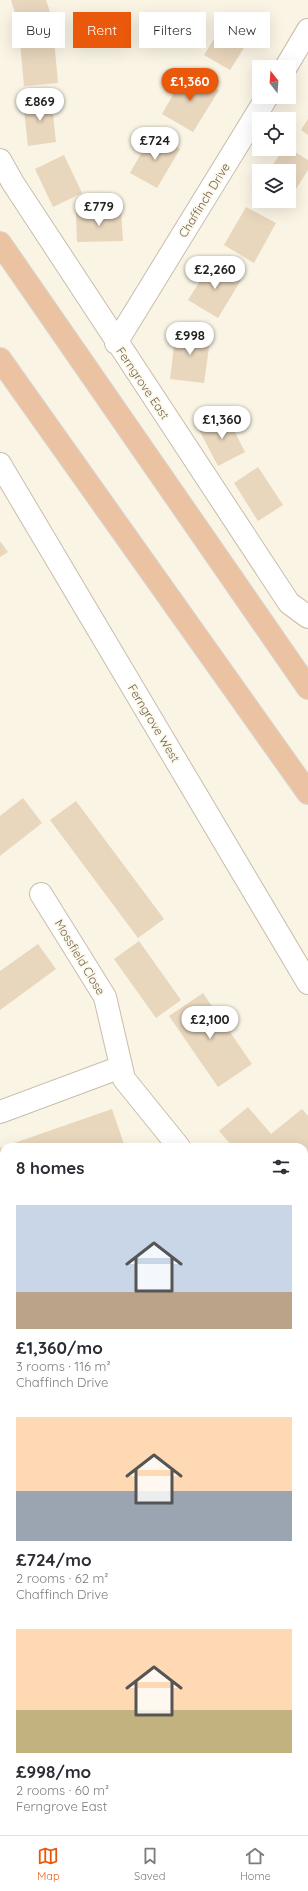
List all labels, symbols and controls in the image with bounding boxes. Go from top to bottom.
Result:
chip: Buy [12,12,65,48]
chip: Rent [73,12,131,48]
chip: Filters [139,12,206,48]
chip: New [214,12,270,48]
north arrow [252,60,296,104]
map controls [252,60,296,208]
pin: £1,360 [157,68,223,102]
text: £1,360 [171,73,209,89]
pin: £869 [16,88,64,122]
text: £869 [25,93,55,109]
button: locate [252,112,296,156]
pin: £724 [131,127,179,161]
text: £724 [140,132,170,148]
street label: Chaffinch Drive [175,160,233,240]
button: layers [252,164,296,208]
pin: £779 [75,193,123,227]
text: £779 [84,198,114,214]
pin: £2,260 [182,256,248,290]
text: £2,260 [194,261,236,277]
pin: £998 [166,322,214,356]
text: £998 [175,327,205,343]
street label: Ferngrove East [113,344,173,422]
pin: £1,360 [189,406,255,440]
text: £1,360 [203,411,241,427]
street label: Ferngrove West [125,681,183,765]
street label: Mossfield Close [52,917,109,998]
pin: £2,100 [177,1006,243,1040]
text: £2,100 [190,1011,230,1027]
icon: filters [270,1156,292,1178]
text: 8 homes [16,1157,85,1178]
icon: home [118,1231,190,1303]
text: £1,360/mo [16,1337,103,1358]
text: 3 rooms · 116 m² [16,1358,111,1374]
text: Chaffinch Drive [16,1374,108,1390]
icon: home [118,1443,190,1515]
text: £724/mo [16,1549,92,1570]
text: 2 rooms · 62 m² [16,1570,108,1586]
text: Chaffinch Drive [16,1586,108,1602]
icon: home [118,1655,190,1727]
text: £998/mo [16,1761,91,1782]
text: 2 rooms · 60 m² [16,1782,109,1798]
text: Ferngrove East [16,1798,107,1814]
tab: Map [37,1845,60,1883]
tab: Saved [134,1845,165,1883]
tab: Home [240,1845,271,1883]

